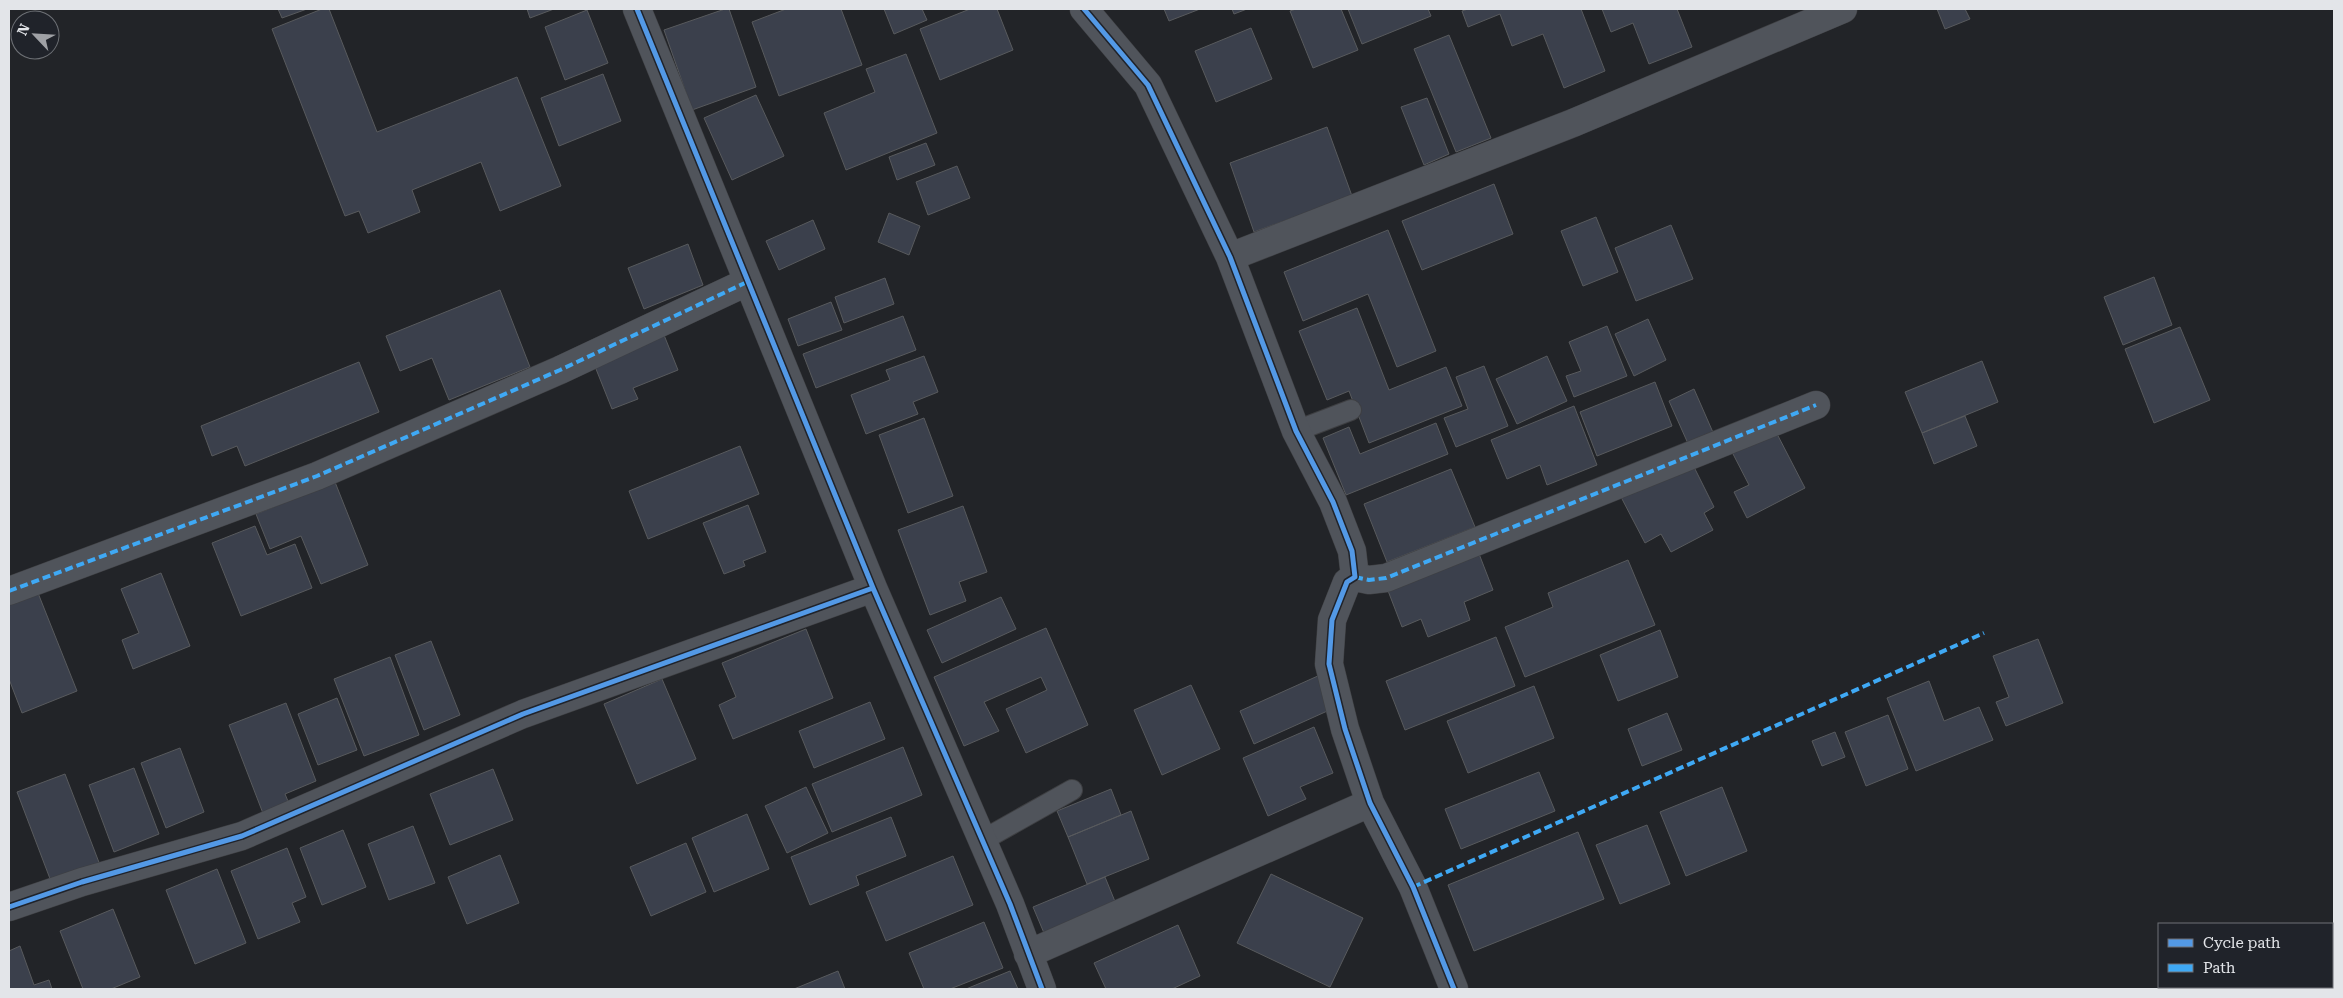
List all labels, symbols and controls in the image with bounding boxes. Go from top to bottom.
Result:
north arrow [10,10,60,60]
text: N [14,21,33,38]
legend [2158,923,2333,988]
text: Cycle path [2203,934,2281,952]
text: Path [2203,959,2236,977]

